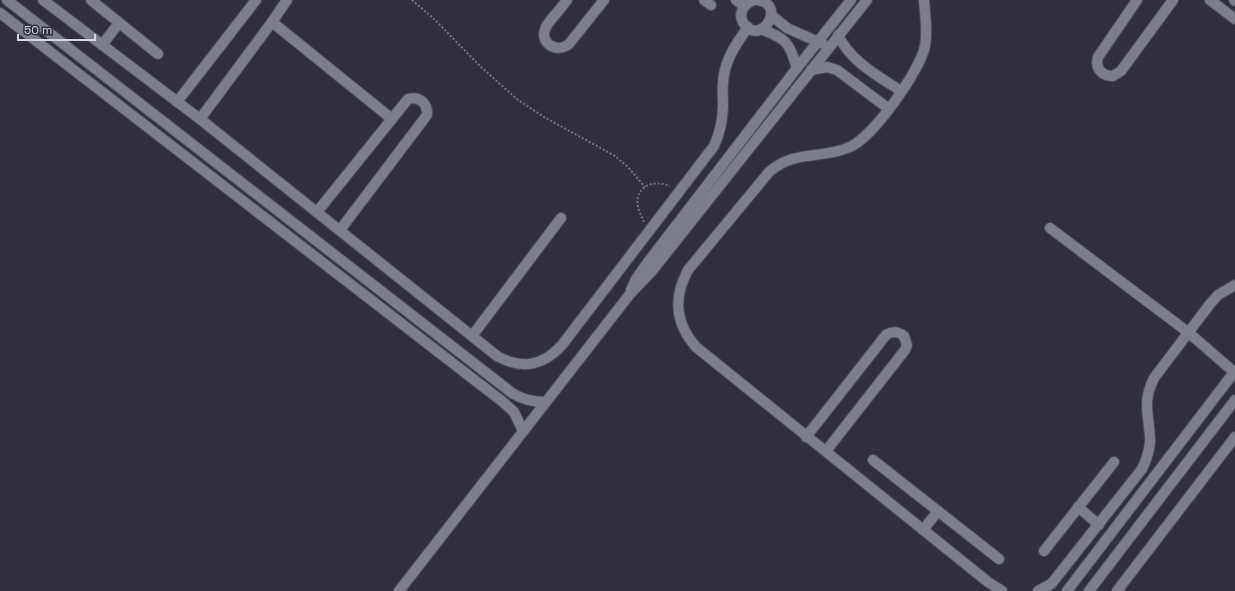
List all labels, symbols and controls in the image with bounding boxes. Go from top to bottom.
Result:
scale bar [18,16,95,42]
text: 50 m [24,22,52,38]

